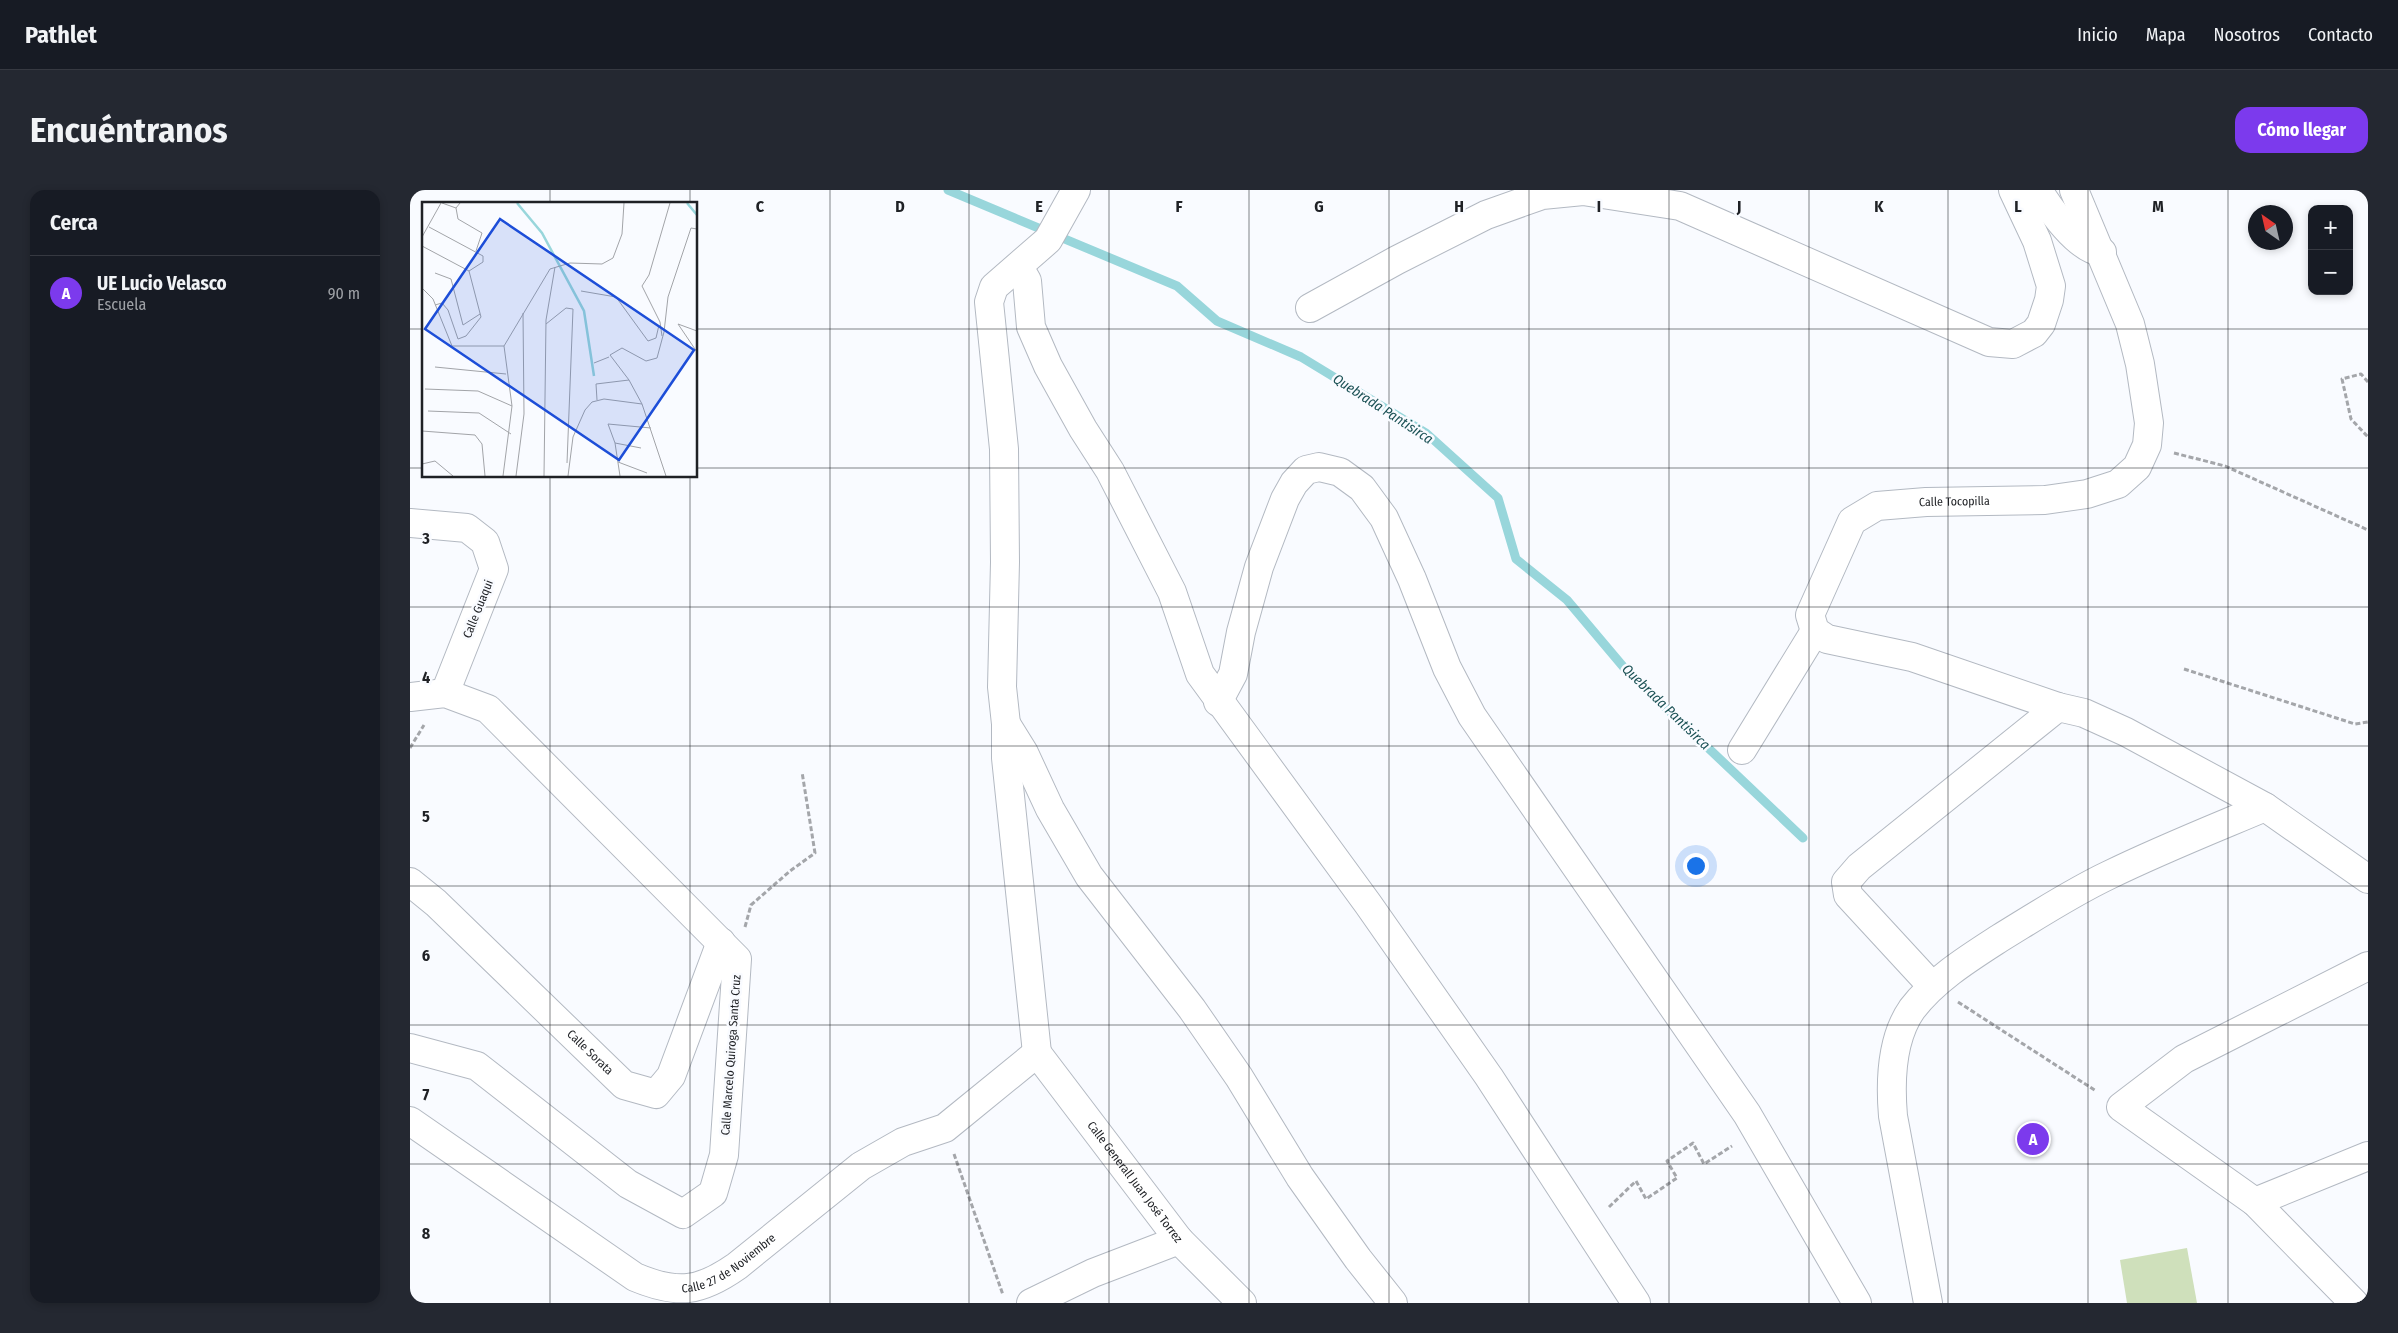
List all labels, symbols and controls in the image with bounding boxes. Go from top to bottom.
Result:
text: Pathlet [25,21,97,49]
text: Inicio [2077,24,2118,46]
text: Mapa [2146,24,2186,46]
text: Nosotros [2214,24,2280,46]
text: Contacto [2308,24,2373,46]
button: Cómo llegar [2235,107,2368,153]
text: Encuéntranos [30,109,228,151]
text: C [756,197,765,216]
text: D [895,197,905,216]
text: E [1035,197,1043,216]
text: F [1175,197,1183,216]
text: G [1314,197,1324,216]
text: H [1454,197,1464,216]
text: I [1597,197,1601,216]
text: J [1736,197,1741,216]
text: K [1874,197,1884,216]
text: L [2014,197,2022,216]
text: M [2152,197,2164,216]
inset map [422,202,698,478]
north arrow [2248,205,2293,250]
map controls [2308,205,2353,295]
button: + [2308,205,2353,250]
text: Cerca [50,210,98,236]
button: − [2308,250,2353,295]
text: UE Lucio Velasco [97,272,227,295]
text: A [62,284,70,303]
text: 90 m [328,284,360,303]
text: Escuela [97,295,146,314]
water label: Quebrada Pantisirca [1330,370,1436,448]
street label: Calle Tocopilla [1918,494,1990,510]
text: 3 [421,529,430,548]
street label: Calle Guaqui [460,578,496,640]
water label: Quebrada Pantisirca [1618,661,1714,753]
text: 4 [422,668,430,687]
text: 5 [422,807,430,826]
your location [1683,853,1709,879]
text: 6 [422,946,430,965]
street label: Calle Marcelo Quiroga Santa Cruz [718,974,744,1136]
street label: Calle Sorata [564,1027,616,1078]
text: 7 [423,1085,430,1104]
street label: Calle Generall Juan José Torrez [1084,1119,1186,1246]
pin: A [2017,1120,2049,1158]
text: 8 [422,1224,431,1243]
street label: Calle 27 de Noviembre [681,1231,778,1295]

